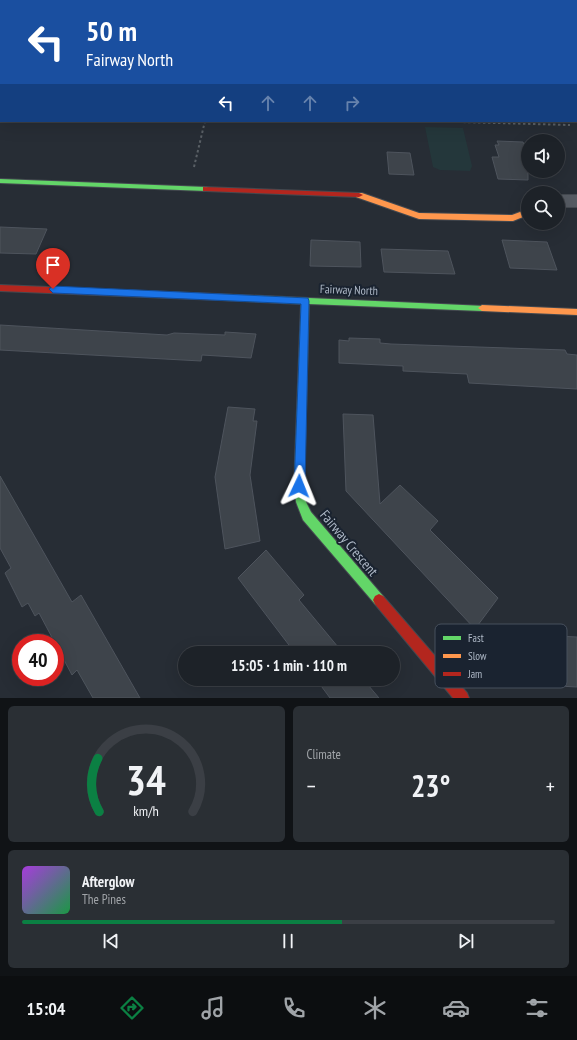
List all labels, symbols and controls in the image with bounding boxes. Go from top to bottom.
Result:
text: 50 m [86,12,137,49]
icon: left [20,16,72,68]
text: Fairway North [86,48,173,71]
icon: left [215,92,237,114]
icon: ahead [257,92,279,114]
icon: ahead [299,92,321,114]
icon: right [341,92,363,114]
map controls [521,134,565,230]
button: sound [521,134,565,178]
button: search [521,186,565,230]
pin [36,248,70,289]
icon: arrive [42,254,64,276]
street label: Fairway North [320,281,378,298]
position arrow [278,465,320,507]
street label: Fairway Crescent [316,506,382,580]
legend [435,624,567,688]
text: Fast [468,631,484,645]
speed limit sign: 40 [12,634,64,686]
text: Slow [468,649,487,663]
text: 15:05 · 1 min · 110 m [231,656,347,675]
text: Jam [467,667,482,681]
text: Climate [307,746,341,763]
text: 34 [126,753,166,806]
text: 23° [411,766,451,805]
text: − [307,772,316,800]
text: + [546,772,555,800]
text: km/h [134,801,159,820]
text: Afterglow [82,872,134,891]
text: The Pines [82,891,126,908]
icon: previous [100,930,122,952]
icon: pause [277,930,299,952]
icon: next [455,930,477,952]
icon: directions [118,994,146,1022]
icon: music [199,994,227,1022]
icon: phone [280,994,308,1022]
icon: climate [361,994,389,1022]
icon: car [442,994,470,1022]
icon: filters [523,994,551,1022]
text: 15:04 [26,997,65,1020]

